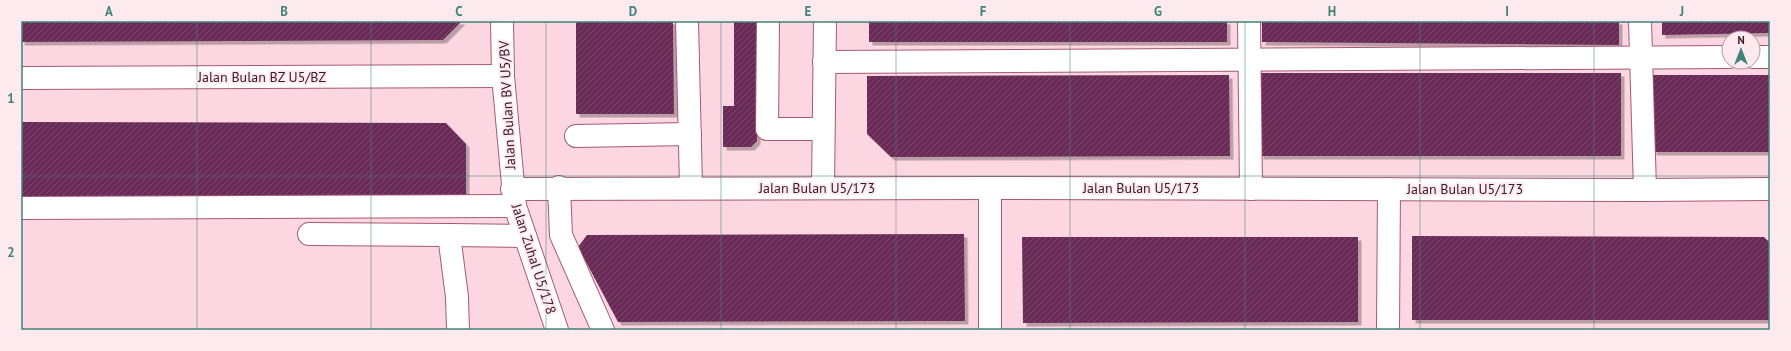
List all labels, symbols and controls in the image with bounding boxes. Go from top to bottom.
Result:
text: A [105,3,113,20]
text: B [280,3,288,20]
text: C [455,3,463,20]
text: D [629,3,637,20]
text: E [805,3,812,20]
text: F [980,3,987,20]
text: G [1154,3,1162,20]
text: H [1328,3,1336,20]
text: I [1505,3,1509,20]
text: J [1679,3,1684,20]
north arrow [1721,30,1761,70]
text: N [1737,33,1745,47]
street label: Jalan Bulan BV U5/BV [495,40,519,171]
street label: Jalan Bulan BZ U5/BZ [197,68,326,86]
text: 1 [7,90,15,107]
street label: Jalan Bulan U5/173 [758,179,875,197]
street label: Jalan Bulan U5/173 [1082,179,1199,197]
street label: Jalan Bulan U5/173 [1406,180,1523,198]
street label: Jalan Zuhal U5/178 [507,201,560,316]
text: 2 [7,244,15,261]

